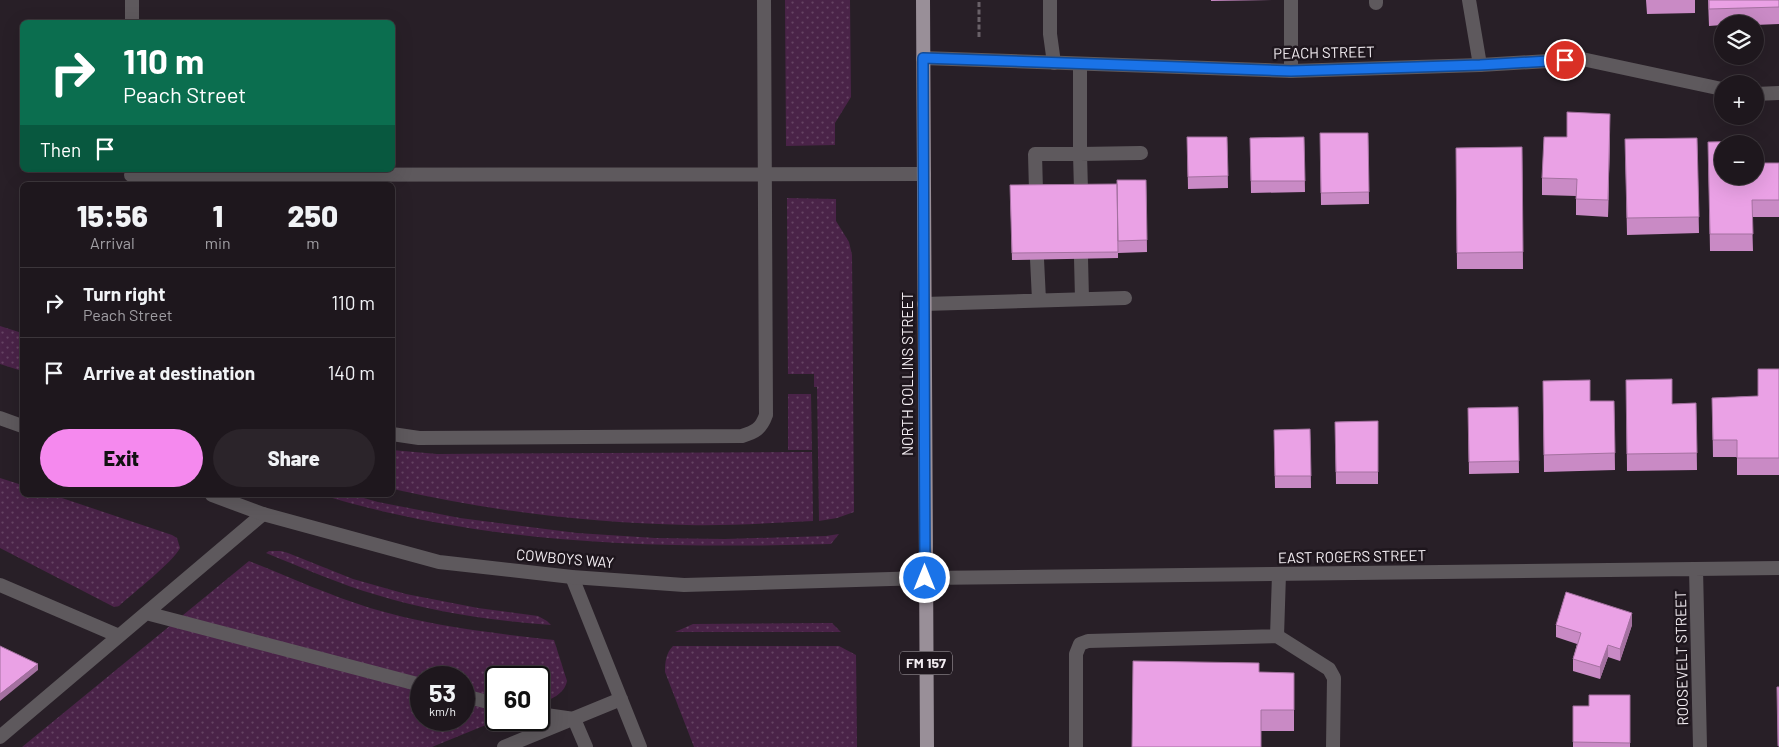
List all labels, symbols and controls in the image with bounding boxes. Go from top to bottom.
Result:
map controls [1714,15,1764,185]
button: layers [1714,15,1764,65]
text: 110 m [123,39,204,81]
pin [1544,39,1586,81]
icon: right [40,40,105,105]
street label: PEACH STREET [1273,42,1375,62]
icon: arrive [1551,46,1579,74]
button: + [1714,75,1764,125]
text: Peach Street [123,81,246,107]
icon: arrive [91,135,119,163]
button: − [1714,135,1764,185]
text: Then [40,138,81,161]
text: 15:56 [77,197,148,233]
text: 1 [212,197,223,233]
text: 250 [288,197,338,233]
text: Arrival [90,233,135,252]
text: min [205,233,231,252]
text: m [306,233,319,252]
text: Turn right [83,282,165,305]
icon: right [40,289,68,317]
text: 110 m [331,291,375,314]
street label: NORTH COLLINS STREET [898,292,916,456]
text: Peach Street [83,305,173,324]
icon: arrive [40,359,68,387]
text: Arrive at destination [83,361,255,384]
text: 140 m [328,361,375,384]
button: Exit [40,429,203,487]
button: Share [213,429,375,487]
street label: COWBOYS WAY [515,545,615,571]
street label: EAST ROGERS STREET [1278,546,1426,566]
position arrow [898,551,950,603]
street label: ROOSEVELT STREET [1671,590,1691,726]
road number: FM 157 [900,651,952,674]
speed limit sign: 60 [485,666,550,731]
text: 53 [429,677,456,707]
text: km/h [429,704,456,718]

